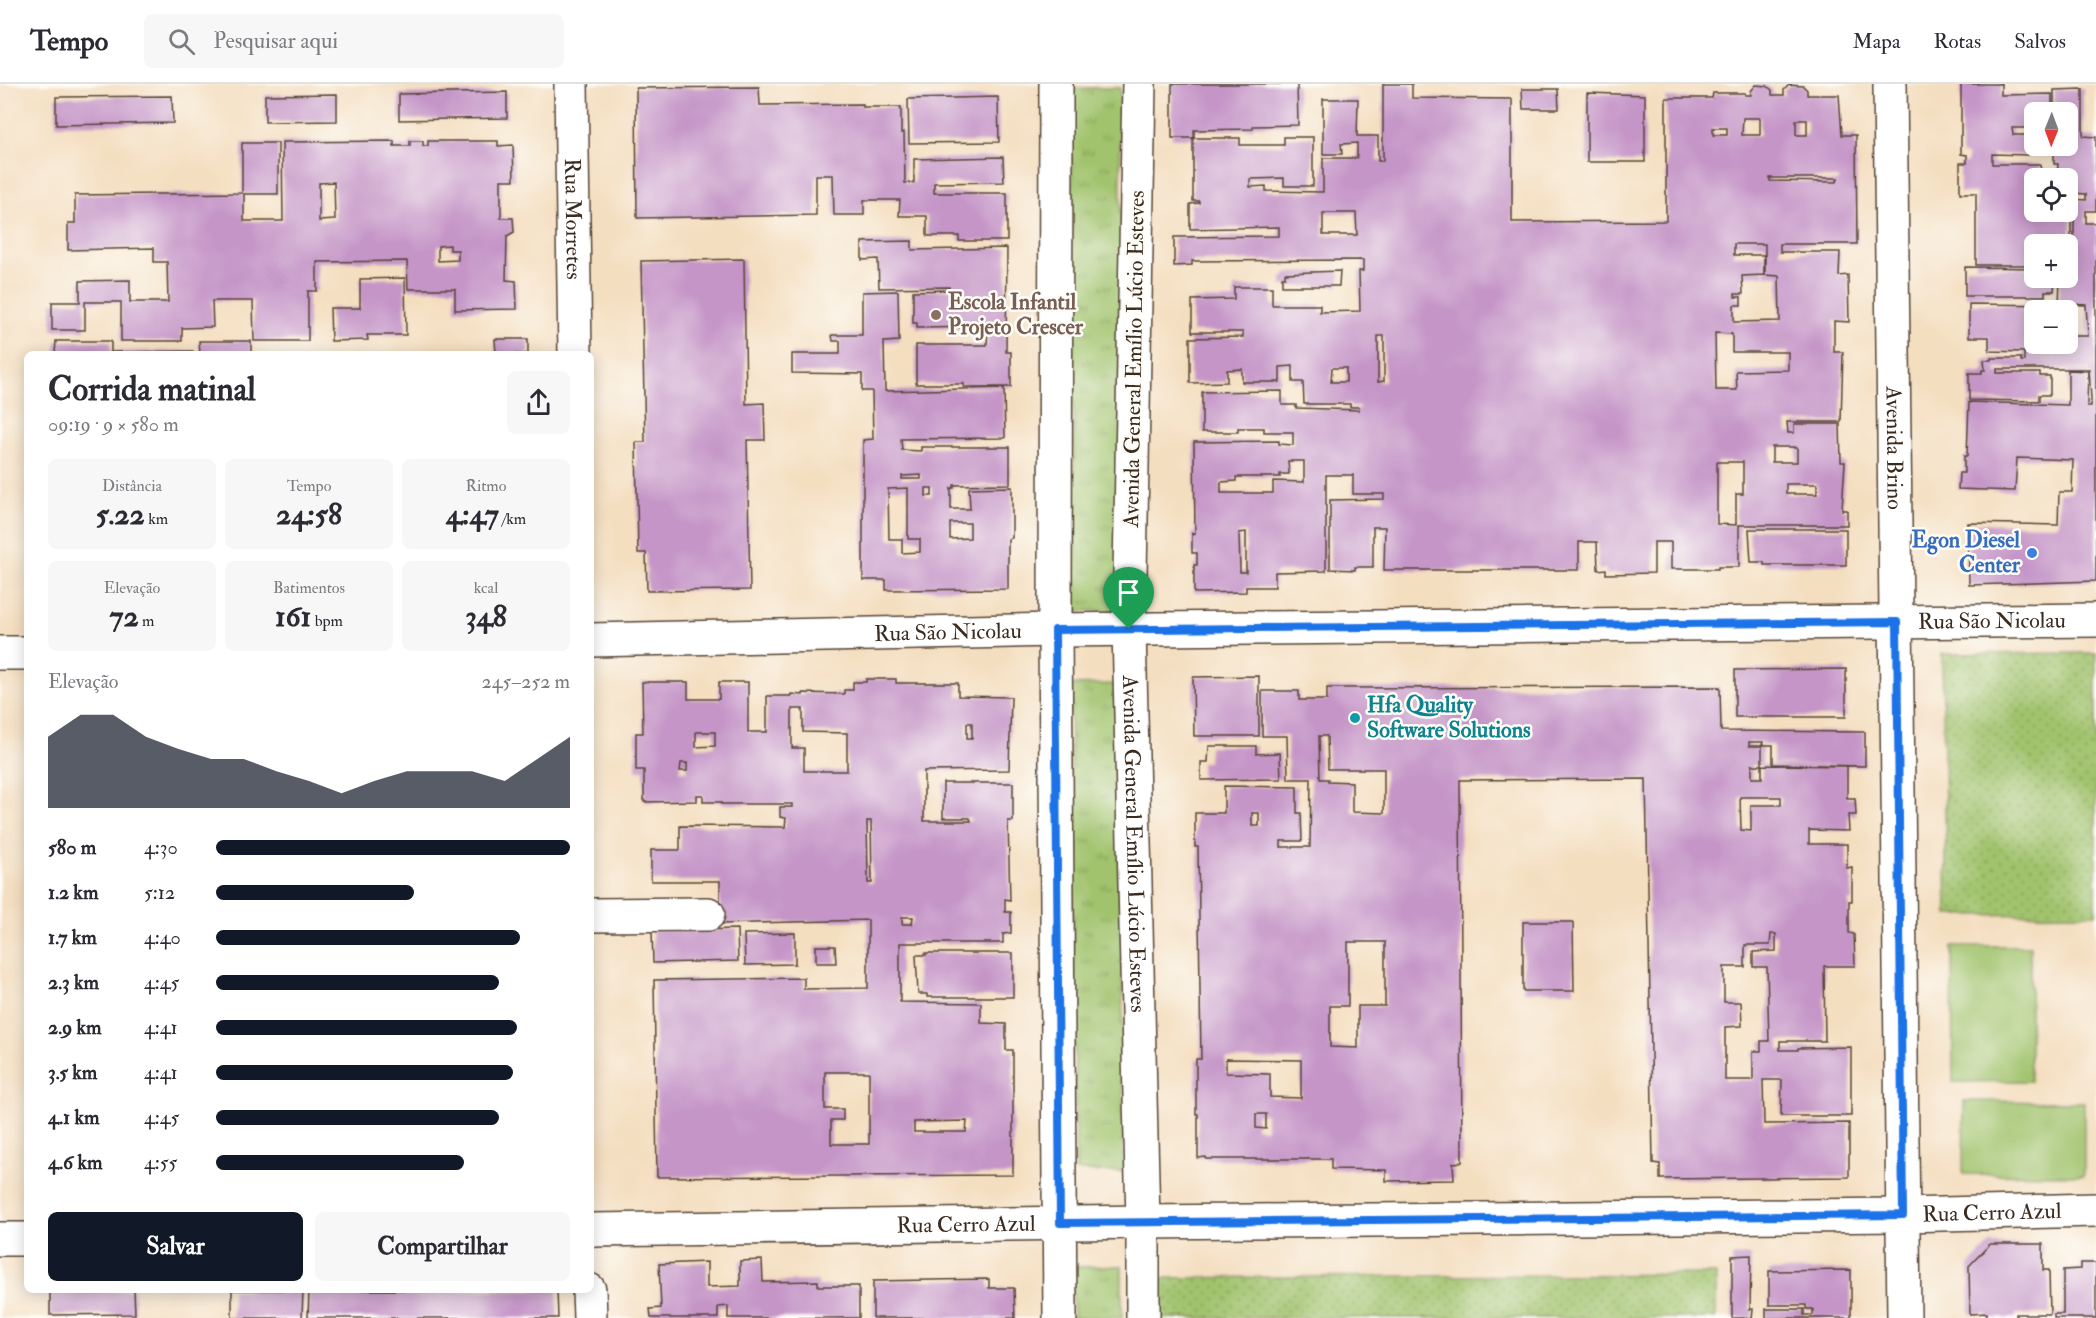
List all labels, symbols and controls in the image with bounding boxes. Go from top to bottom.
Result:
search box [144,14,564,68]
text: Tempo [30,24,108,59]
icon: search [165,25,198,58]
text: Pesquisar aqui [213,27,338,55]
text: Mapa [1853,28,1901,55]
text: Rotas [1934,28,1981,55]
text: Salvos [2014,28,2066,55]
north arrow [2024,102,2078,156]
map controls [2024,102,2078,354]
street label: Rua Morretes [558,158,588,280]
button: locate [2024,168,2078,222]
street label: Avenida General Emílio Lúcio Esteves [1117,190,1151,529]
button: + [2024,234,2078,288]
place label: Escola Infantil Projeto Crescer [948,288,1084,341]
button: − [2024,300,2078,354]
marker: Escola Infantil Projeto Crescer [929,308,943,322]
text: Corrida matinal [48,369,256,410]
button: share [507,371,570,434]
street label: Avenida Brino [1879,385,1909,510]
text: 09:19 · 9 × 580 m [48,412,179,437]
text: Distância [102,476,162,496]
text: Tempo [287,476,331,496]
text: Ritmo [466,476,506,496]
text: 5.22 [96,496,145,533]
text: 24:58 [276,496,342,533]
text: 4:47 [446,496,499,533]
text: km [145,509,168,529]
text: /km [499,509,526,529]
place label: Egon Diesel Center [1912,526,2021,579]
marker: Egon Diesel Center [2025,546,2039,560]
pin [1103,567,1154,629]
icon: arrive [1112,576,1145,609]
text: Elevação [104,578,160,598]
text: Batimentos [273,578,345,598]
text: kcal [474,578,498,598]
text: 72 [110,598,139,635]
text: 161 [275,598,311,635]
text: 348 [465,598,507,635]
street label: Rua São Nicolau [1918,606,2066,636]
text: m [139,611,154,631]
text: bpm [311,611,343,631]
street label: Rua São Nicolau [874,617,1022,648]
text: Elevação [48,669,118,694]
text: 245–252 m [482,669,570,694]
street label: Avenida General Emílio Lúcio Esteves [1116,674,1152,1013]
place label: Hfa Quality Software Solutions [1367,691,1531,744]
marker: Hfa Quality Software Solutions [1348,711,1362,725]
text: 580 m [48,835,96,860]
text: 4:30 [144,835,178,860]
text: 1.2 km [48,880,98,905]
text: 5:12 [144,880,175,905]
text: 1.7 km [48,925,97,950]
text: 4:40 [144,925,181,950]
text: 2.3 km [48,970,99,995]
text: 4:45 [144,970,179,995]
text: 2.9 km [48,1015,102,1040]
text: 4:41 [144,1015,178,1040]
text: 3.5 km [48,1060,97,1085]
text: 4:41 [144,1060,178,1085]
text: 4.1 km [48,1105,99,1130]
text: 4:45 [144,1105,179,1130]
text: 4.6 km [48,1150,102,1175]
text: 4:55 [144,1150,177,1175]
street label: Rua Cerro Azul [1922,1197,2062,1228]
street label: Rua Cerro Azul [896,1210,1036,1240]
button: Salvar [48,1212,303,1281]
button: Compartilhar [315,1212,570,1281]

